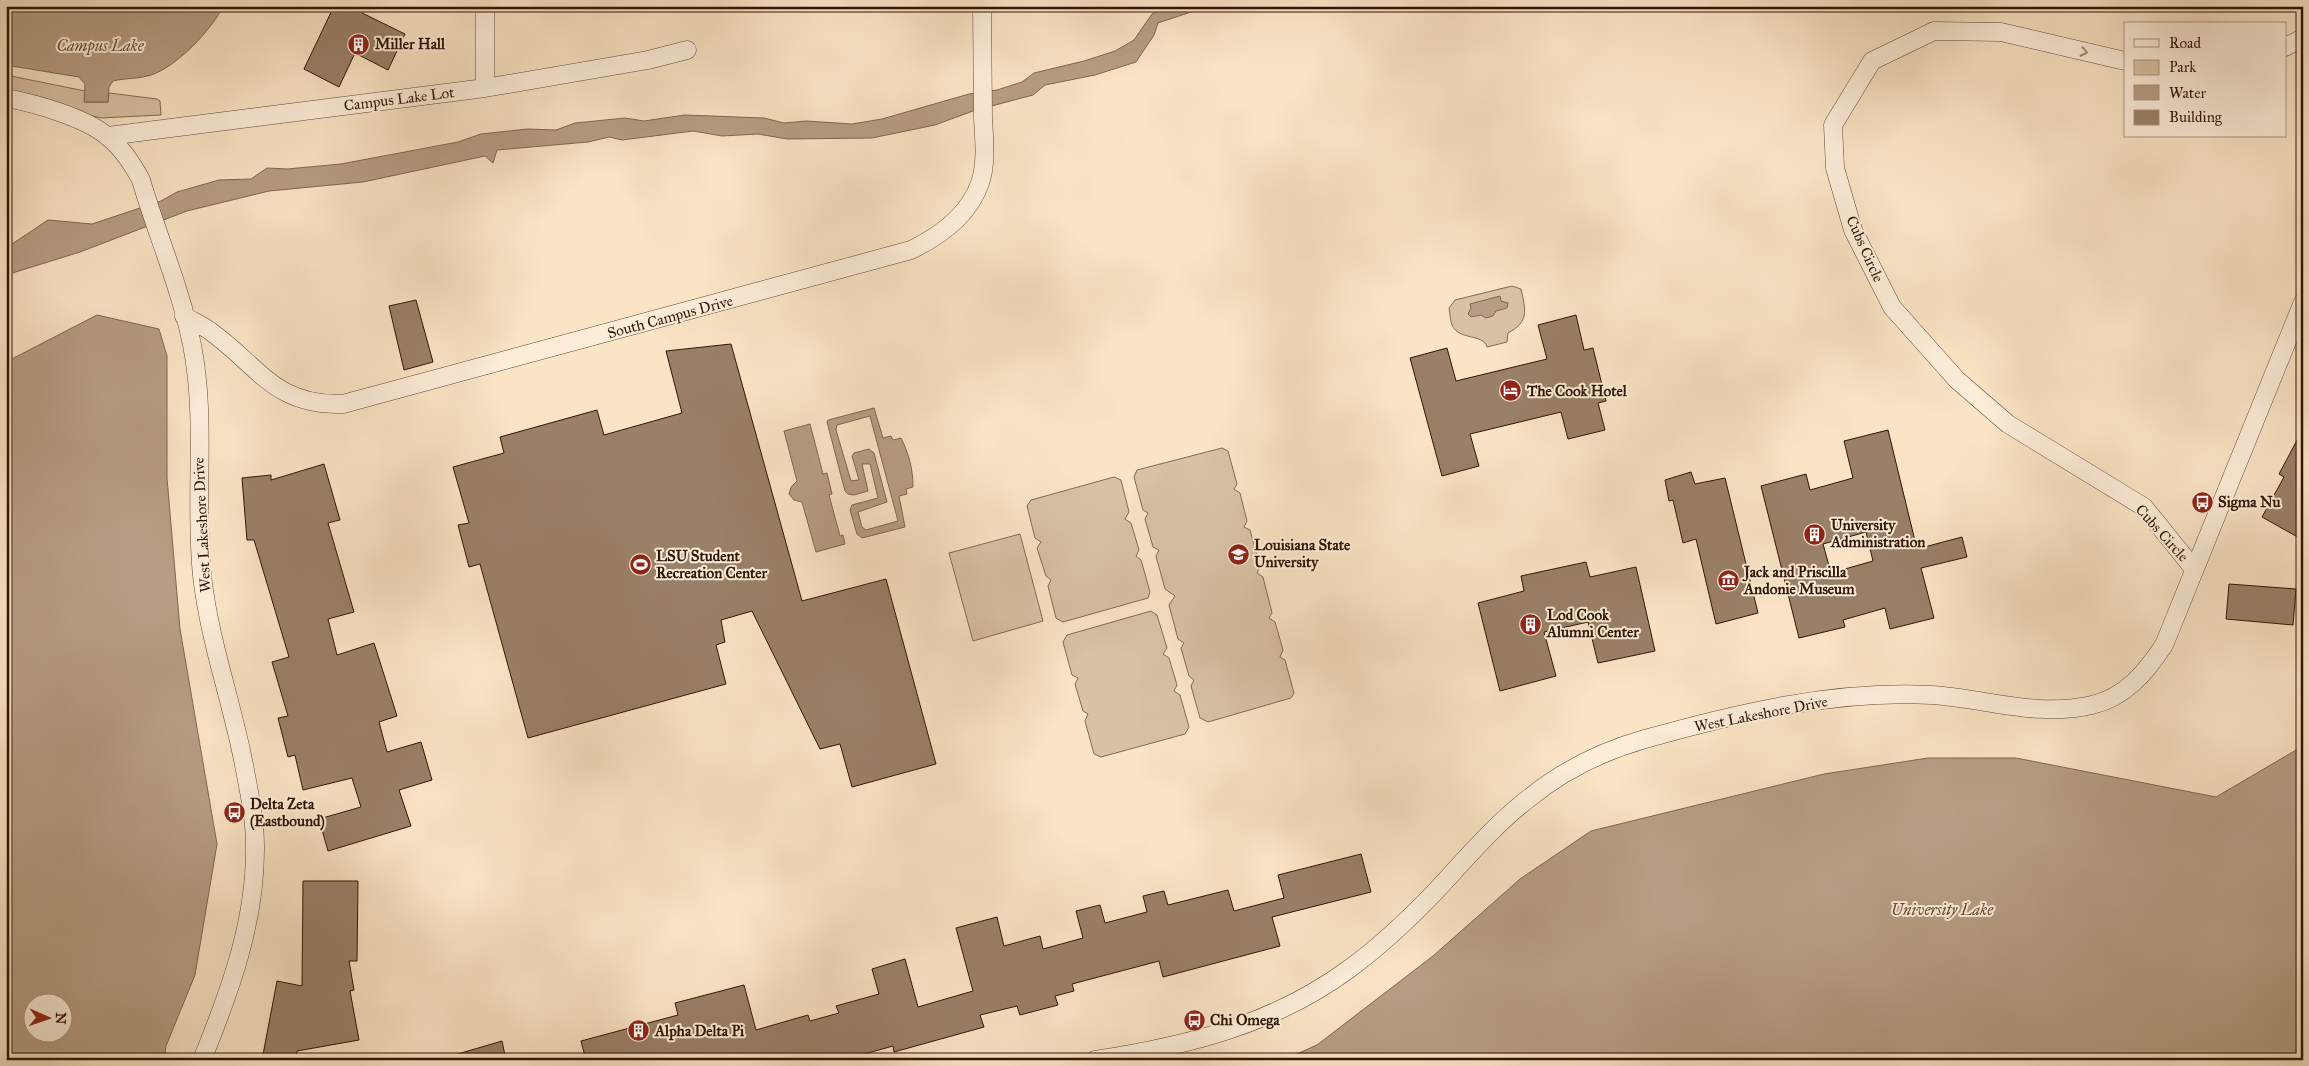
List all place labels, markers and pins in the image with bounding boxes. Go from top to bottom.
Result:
building icon: Miller Hall [347,32,371,56]
place label: Miller Hall [375,35,446,53]
hotel icon: The Cook Hotel [1499,379,1523,403]
place label: The Cook Hotel [1526,382,1628,400]
bus stop icon: Sigma Nu [2190,490,2214,514]
place label: Sigma Nu [2218,493,2280,512]
place label: University Administration [1830,516,1926,551]
building icon: University Administration [1803,522,1827,546]
place label: Louisiana State University [1254,536,1351,572]
school or university icon: Louisiana State University [1226,542,1250,566]
place label: LSU Student Recreation Center [656,547,768,582]
sports icon: LSU Student Recreation Center [628,553,652,577]
place label: Jack and Priscilla Andonie Museum [1742,563,1855,598]
museum icon: Jack and Priscilla Andonie Museum [1716,569,1740,593]
place label: Lod Cook Alumni Center [1546,606,1639,641]
building icon: Lod Cook Alumni Center [1519,612,1543,636]
place label: Delta Zeta (Eastbound) [250,795,325,831]
bus stop icon: Delta Zeta (Eastbound) [222,801,246,825]
bus stop icon: Chi Omega [1182,1008,1206,1032]
place label: Chi Omega [1210,1011,1280,1030]
building icon: Alpha Delta Pi [627,1019,651,1043]
place label: Alpha Delta Pi [654,1022,745,1041]

